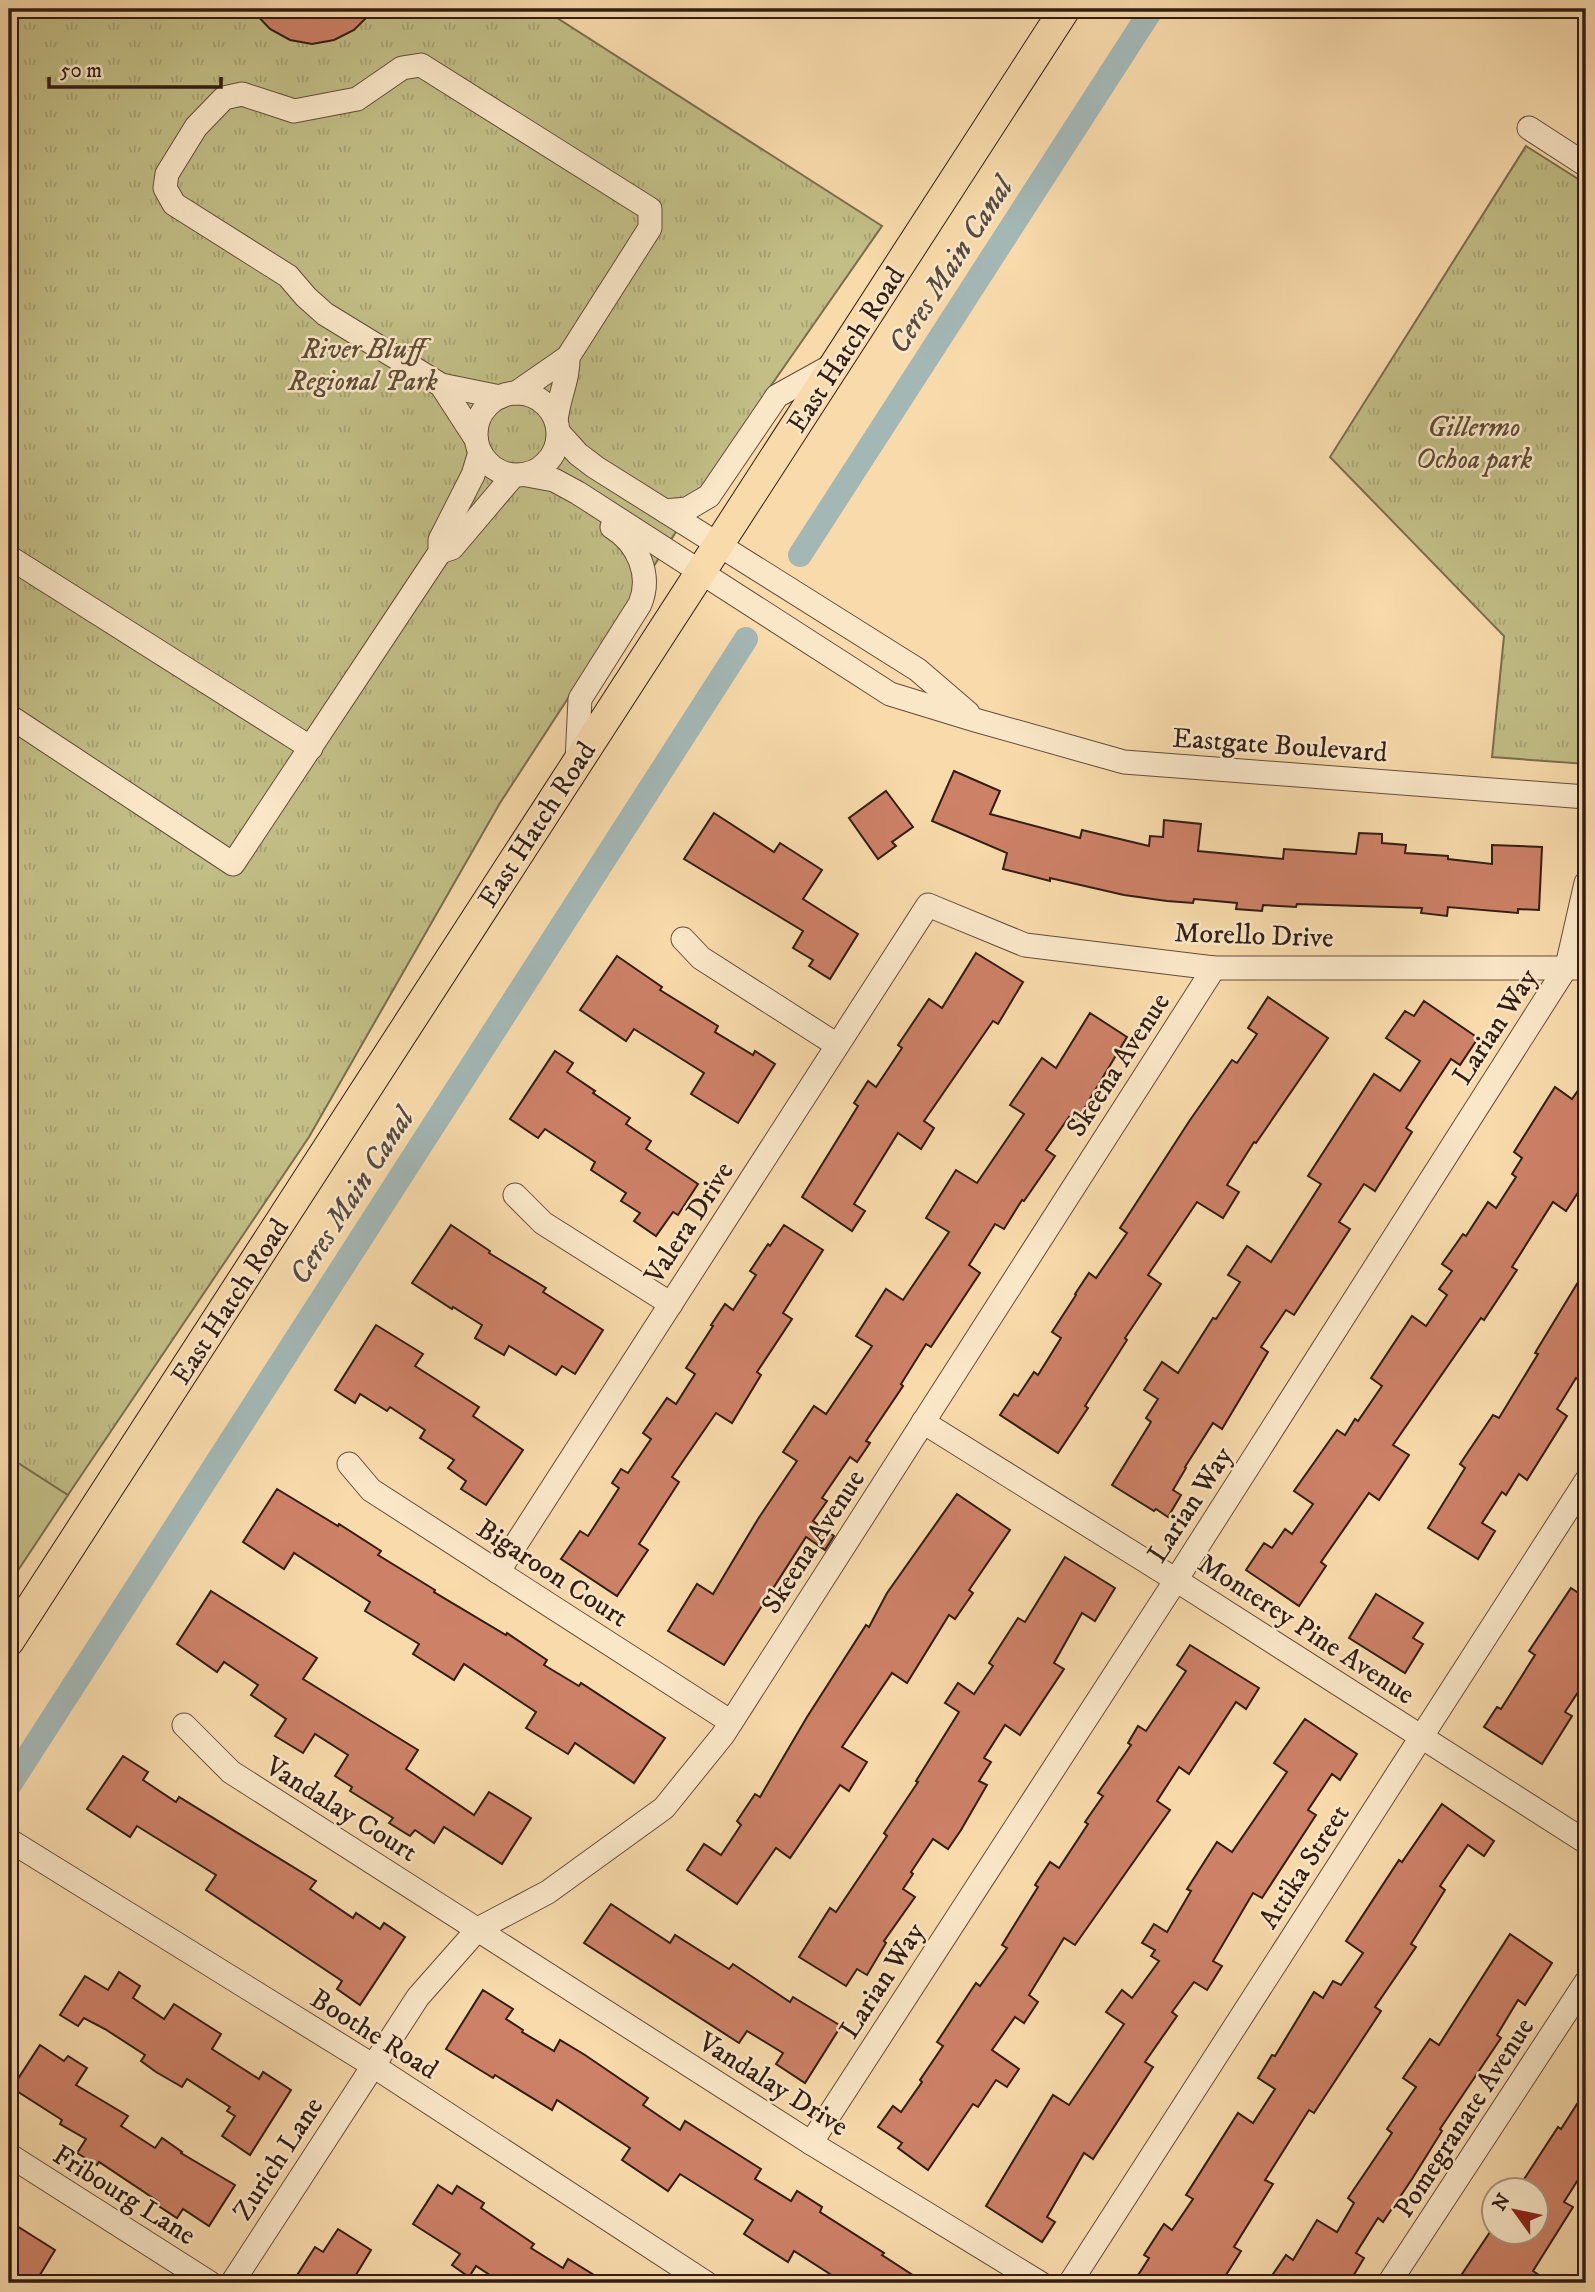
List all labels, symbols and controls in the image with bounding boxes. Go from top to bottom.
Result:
scale bar [49,46,220,90]
text: 50 m [60,58,102,84]
water label: Ceres Main Canal [881,168,1024,361]
street label: East Hatch Road [780,260,913,440]
park label: River Bluff Regional Park [287,332,438,399]
park label: Gillermo Ochoa park [1416,410,1533,477]
street label: Eastgate Boulevard [1171,721,1389,770]
street label: East Hatch Road [471,735,604,915]
street label: Morello Drive [1174,915,1334,956]
street label: Larian Way [1445,962,1546,1091]
street label: Skeena Avenue [1059,986,1178,1143]
water label: Ceres Main Canal [282,1099,425,1292]
street label: Valera Drive [636,1155,742,1291]
street label: East Hatch Road [164,1212,297,1392]
street label: Larian Way [1140,1440,1241,1569]
street label: Skeena Avenue [754,1463,873,1620]
street label: Bigaroon Court [470,1511,635,1635]
street label: Monterey Pine Avenue [1191,1546,1421,1712]
street label: Vandalay Court [258,1748,424,1870]
street label: Attika Street [1251,1798,1357,1935]
street label: Larian Way [832,1916,933,2045]
street label: Boothe Road [304,1981,445,2087]
street label: Pomegranate Avenue [1386,2011,1542,2224]
street label: Vandalay Drive [691,2024,855,2144]
street label: Zurich Lane [225,2091,331,2227]
street label: Fribourg Lane [46,2138,202,2253]
north arrow [1480,2176,1550,2246]
text: N [1488,2189,1516,2215]

